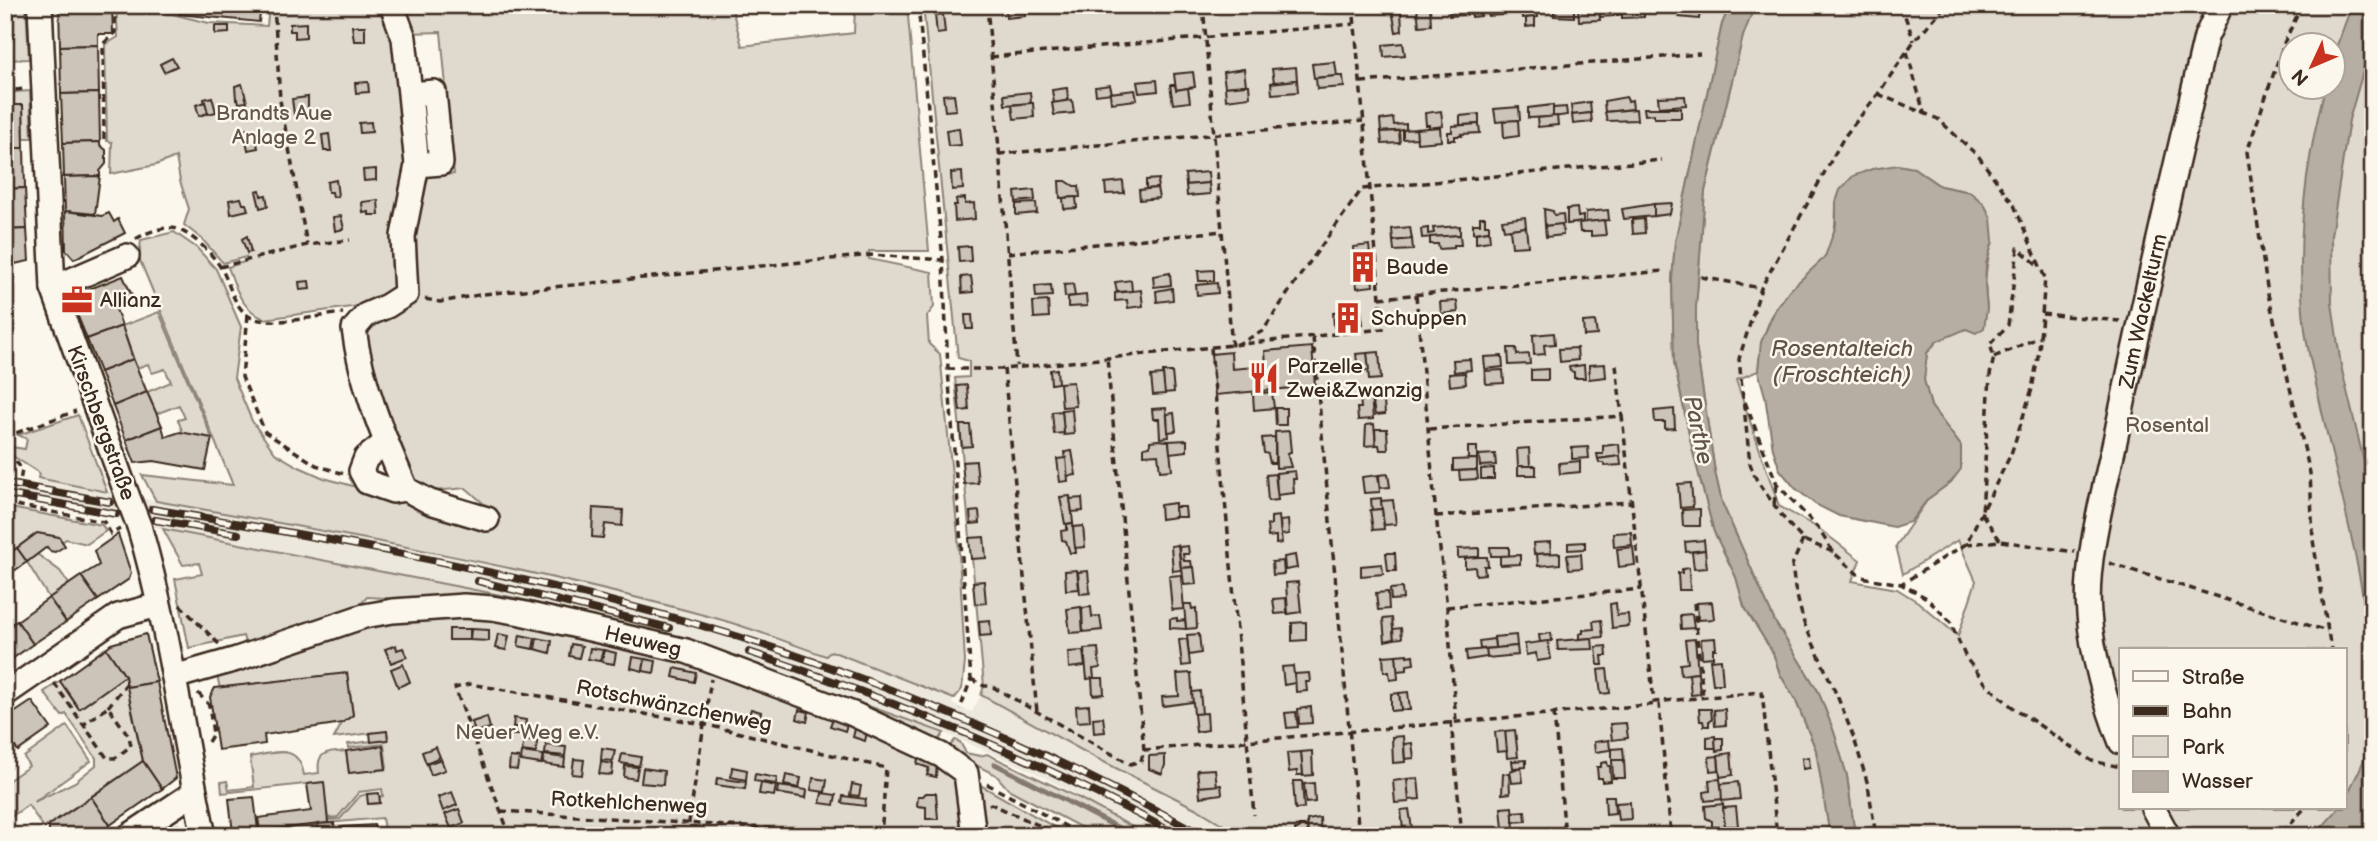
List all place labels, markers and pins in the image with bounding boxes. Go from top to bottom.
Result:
building icon: Baude [1346,250,1380,284]
place label: Baude [1386,255,1448,280]
office icon: Allianz [60,283,94,317]
place label: Allianz [100,288,162,313]
building icon: Schuppen [1331,301,1365,335]
place label: Schuppen [1371,306,1467,331]
place label: Parzelle Zwei&Zwanzig [1286,354,1423,403]
restaurant icon: Parzelle Zwei&Zwanzig [1247,361,1281,395]

